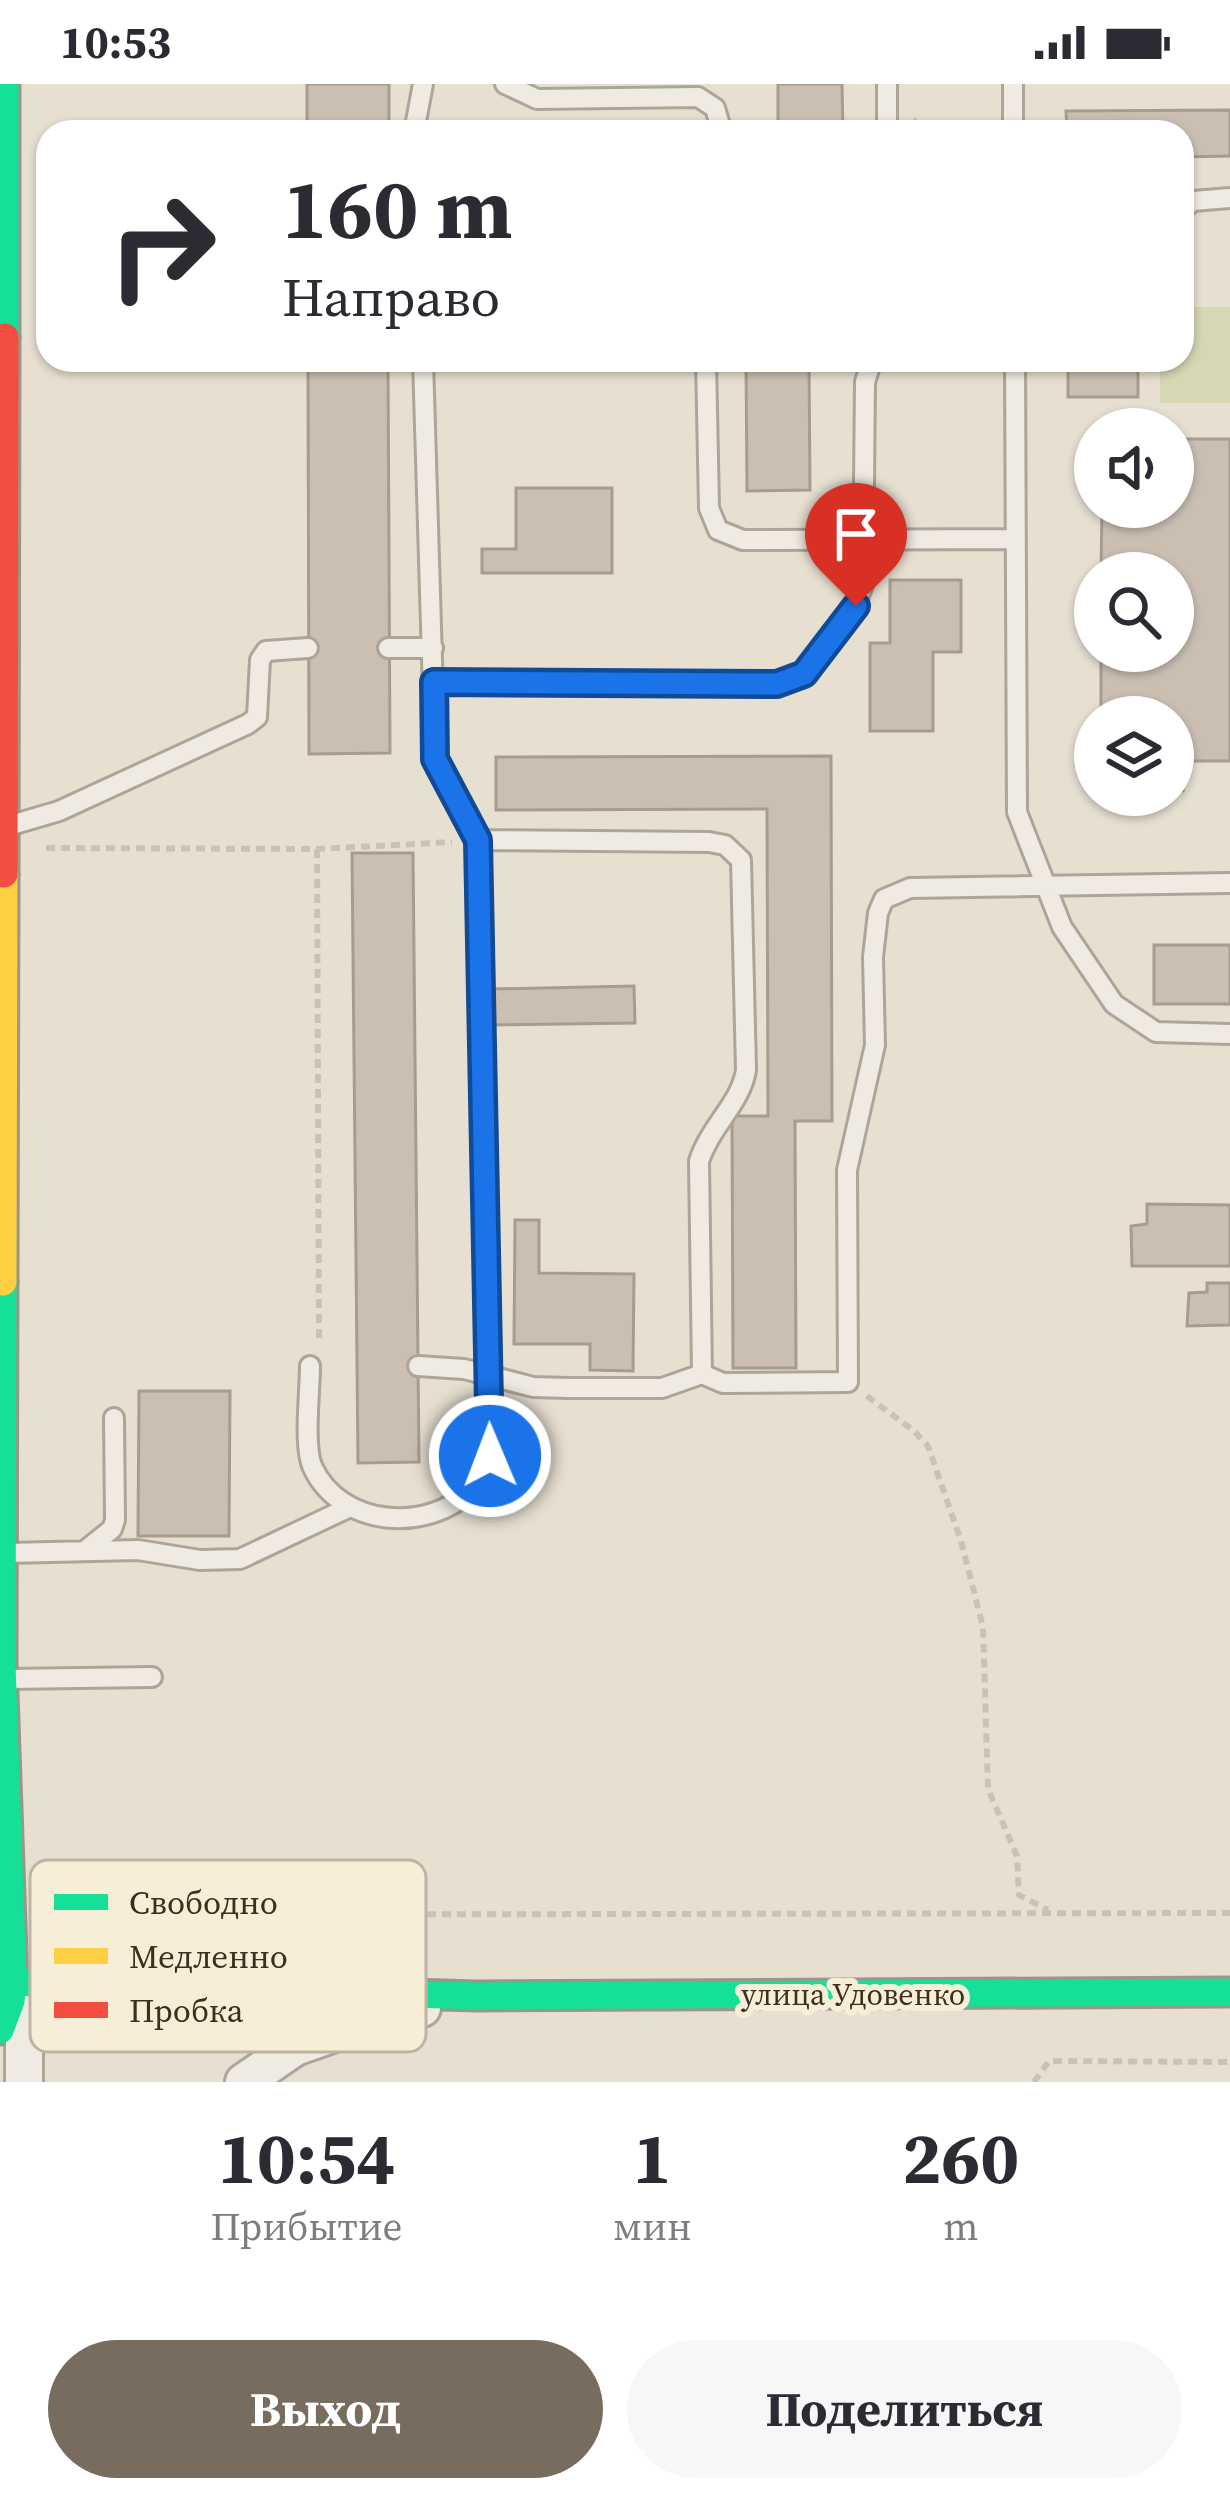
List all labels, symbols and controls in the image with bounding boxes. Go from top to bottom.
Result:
text: 10:53 [60,11,171,73]
text: 160 m [282,151,513,266]
icon: right [84,168,240,324]
text: Направо [282,260,500,334]
map controls [1074,408,1194,816]
button: sound [1074,408,1194,528]
pin [805,483,907,606]
icon: arrive [823,501,889,567]
button: search [1074,552,1194,672]
button: layers [1074,696,1194,816]
position arrow [427,1393,553,1519]
legend [30,1860,426,2052]
text: Свободно [129,1880,278,1925]
text: Медленно [129,1934,288,1979]
street label: улица Удовенко [741,1974,965,2015]
text: Пробка [129,1988,244,2033]
text: 10:54 [218,2108,395,2207]
text: 1 [633,2108,672,2207]
text: 260 [902,2108,1019,2207]
text: Прибытие [211,2200,402,2253]
text: мин [613,2200,692,2253]
text: m [943,2200,978,2253]
button: Выход [48,2340,603,2478]
button: Поделиться [627,2340,1182,2478]

